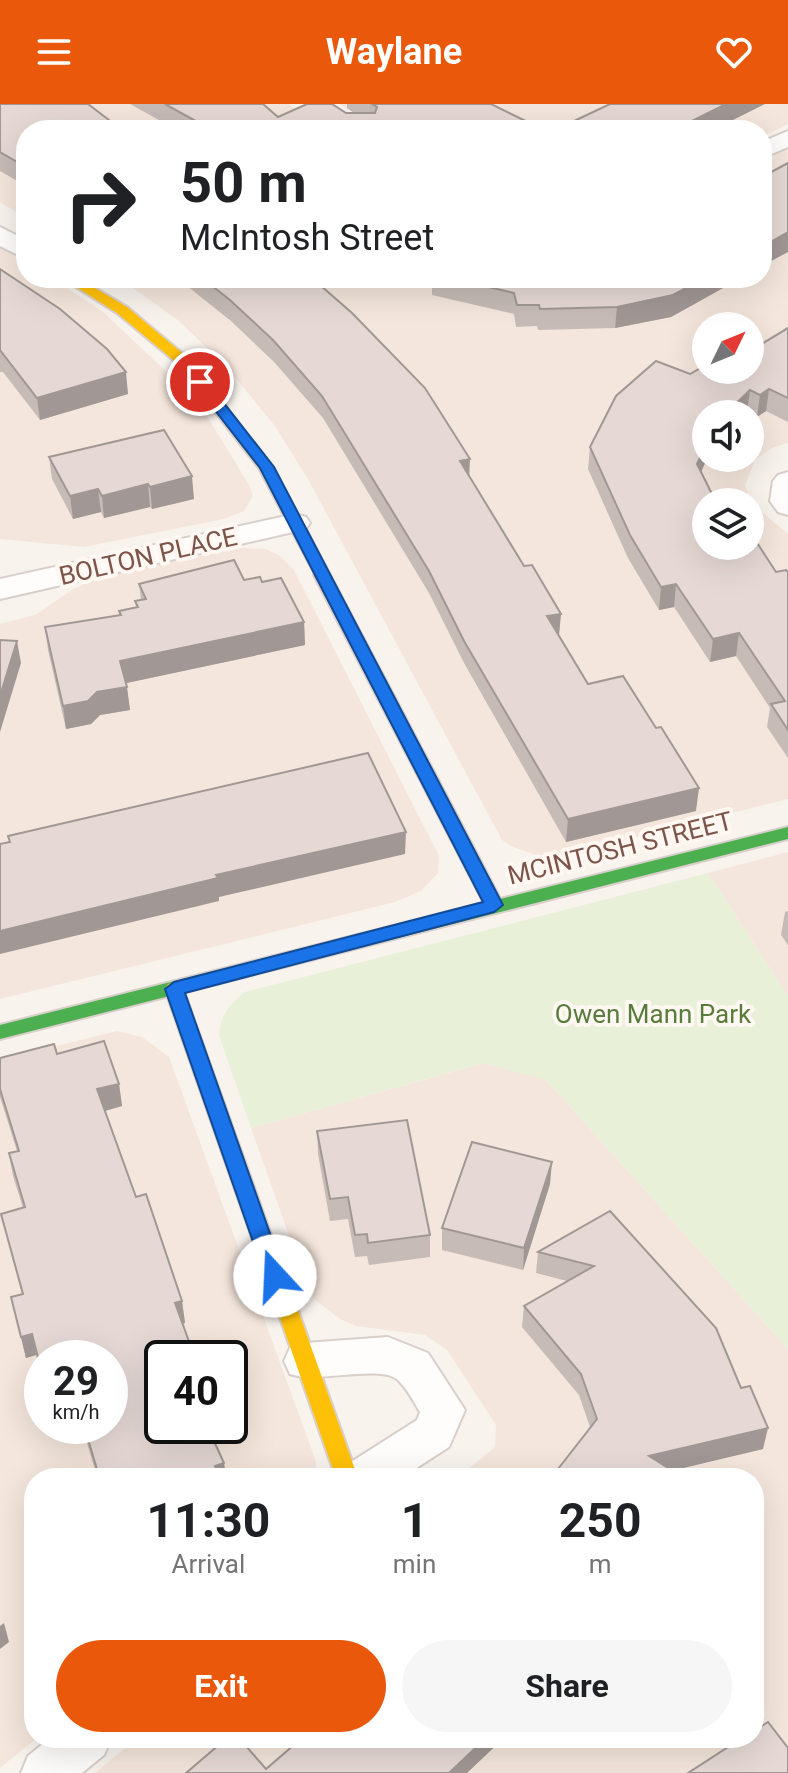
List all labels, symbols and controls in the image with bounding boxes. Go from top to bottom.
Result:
icon: menu [32,30,76,74]
icon: heart [712,30,756,74]
text: Waylane [326,31,462,73]
text: 50 m [180,150,307,216]
icon: right [48,152,152,256]
text: McIntosh Street [180,217,434,259]
north arrow [692,312,764,384]
map controls [692,312,764,560]
pin [166,348,234,416]
icon: arrive [178,360,222,404]
button: sound [692,400,764,472]
button: layers [692,488,764,560]
street label: BOLTON PLACE [56,521,240,591]
street label: MCINTOSH STREET [504,806,736,890]
park label: Owen Mann Park [555,999,752,1029]
position arrow [233,1234,317,1318]
speed limit sign: 40 [144,1340,248,1444]
text: 29 [53,1358,99,1405]
text: km/h [53,1400,99,1424]
text: 11:30 [147,1492,270,1549]
text: 1 [401,1492,428,1549]
text: 250 [559,1492,641,1549]
text: Arrival [172,1549,245,1579]
text: min [393,1549,436,1579]
text: m [589,1549,612,1579]
button: Exit [56,1640,386,1732]
button: Share [402,1640,732,1732]

